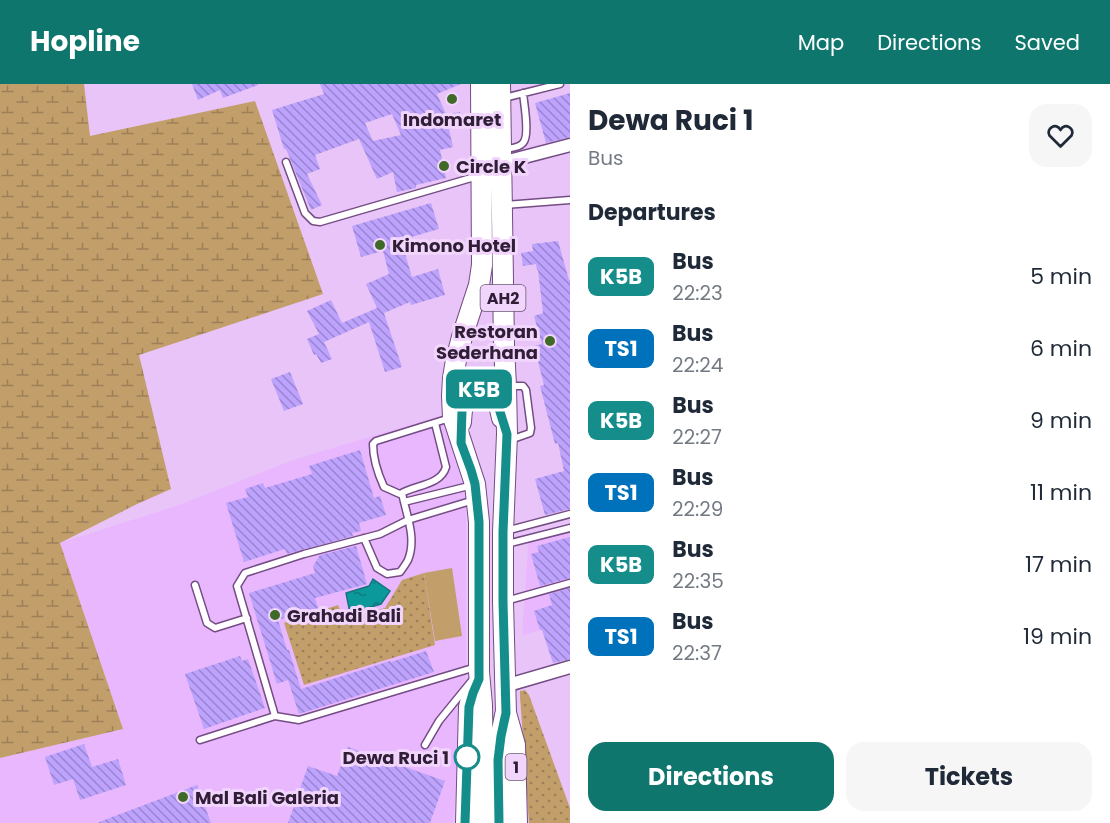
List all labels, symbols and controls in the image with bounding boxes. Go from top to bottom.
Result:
text: Hopline [30,22,140,61]
text: Map [798,28,844,57]
text: Directions [877,28,981,57]
text: Saved [1014,28,1080,57]
marker: Indomaret [445,92,459,106]
text: Dewa Ruci 1 [588,101,754,140]
button: heart [1029,104,1092,167]
place label: Indomaret [403,107,501,132]
text: Bus [588,144,624,172]
place label: Circle K [456,154,527,179]
marker: Circle K [437,159,451,173]
text: Departures [588,197,716,228]
place label: Kimono Hotel [392,233,516,258]
marker: Kimono Hotel [373,238,387,252]
text: Bus [672,246,714,277]
text: 5 min [1030,261,1092,292]
text: K5B [600,262,642,291]
text: 22:23 [672,279,723,307]
road number: AH2 [480,285,526,311]
text: Bus [672,318,714,349]
place label: Restoran Sederhana [436,319,538,365]
text: 6 min [1030,333,1092,364]
marker: Restoran Sederhana [543,334,557,348]
text: TS1 [604,334,638,363]
text: 22:24 [672,351,723,379]
line badge: K5B [444,370,514,408]
text: K5B [458,375,500,404]
text: Bus [672,390,714,421]
text: 9 min [1030,405,1092,436]
text: K5B [600,406,642,435]
text: 22:27 [672,423,722,451]
text: Bus [672,462,714,493]
text: 11 min [1030,477,1092,508]
text: TS1 [604,478,638,507]
text: 22:29 [672,495,723,523]
text: Bus [672,534,714,565]
text: 17 min [1025,549,1092,580]
text: K5B [600,550,642,579]
text: 22:35 [672,567,724,595]
place label: Grahadi Bali [287,603,401,628]
text: Bus [672,606,714,637]
marker: Grahadi Bali [268,608,282,622]
text: 19 min [1023,621,1092,652]
text: TS1 [604,622,638,651]
text: 22:37 [672,639,722,667]
button: Directions [588,742,834,811]
button: Tickets [846,742,1092,811]
marker: Dewa Ruci 1 [454,744,480,770]
place label: Dewa Ruci 1 [343,745,449,770]
road number: 1 [506,754,526,780]
place label: Mal Bali Galeria [195,785,339,810]
marker: Mal Bali Galeria [176,790,190,804]

